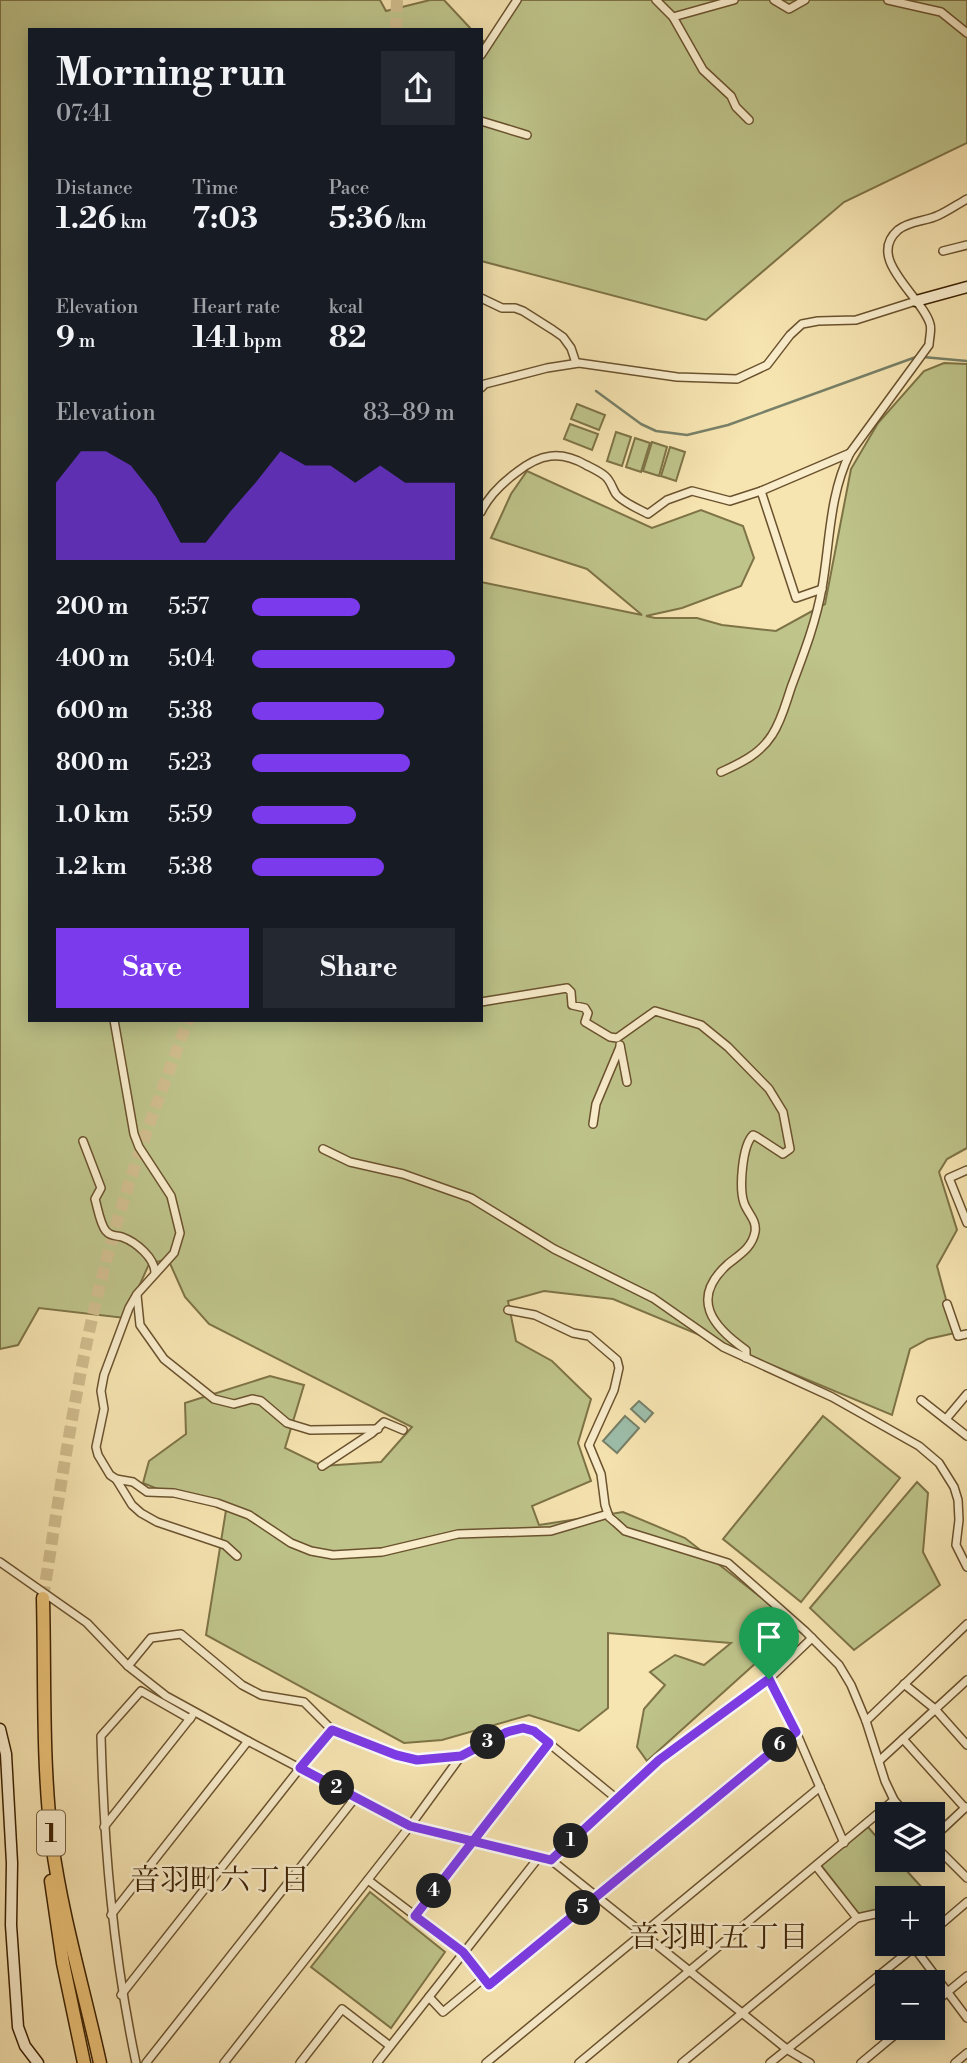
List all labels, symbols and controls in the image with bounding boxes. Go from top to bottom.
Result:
text: Morning run [56,50,286,97]
button: share [381,51,455,125]
text: 07:41 [56,100,112,128]
text: Distance [56,176,133,200]
text: Time [192,176,238,200]
text: Pace [329,176,369,200]
text: 1.26 [56,200,117,238]
text: 7:03 [192,200,258,238]
text: 5:36 [329,200,392,238]
text: km [117,210,147,234]
text: /km [392,210,427,234]
text: Elevation [56,295,138,319]
text: Heart rate [192,295,280,319]
text: kcal [329,295,363,319]
text: 9 [56,319,75,357]
text: 141 [192,319,240,357]
text: 82 [329,319,367,357]
text: m [75,329,95,353]
text: bpm [240,329,282,353]
text: Elevation [56,399,156,427]
text: 83–89 m [363,399,455,427]
text: 200 m [56,593,128,621]
text: 5:57 [168,593,209,621]
text: 400 m [56,645,129,673]
text: 5:04 [168,645,215,673]
text: 600 m [56,697,129,725]
text: 5:38 [168,697,213,725]
text: 800 m [56,749,129,777]
text: 5:23 [168,749,212,777]
text: 1.0 km [56,801,129,829]
text: 5:59 [168,801,212,829]
text: 1.2 km [56,853,127,881]
text: 5:38 [168,853,213,881]
button: Save [56,928,249,1008]
button: Share [263,928,455,1008]
pin [739,1607,799,1679]
icon: arrive [750,1618,788,1656]
pin: 3 [470,1724,505,1760]
pin: 6 [762,1728,798,1762]
text: 3 [482,1729,493,1753]
text: 6 [774,1732,785,1756]
pin: 2 [320,1770,354,1806]
text: 2 [331,1775,342,1799]
map controls [875,1802,945,2040]
button: layers [875,1802,945,1872]
road number: 1 [37,1810,65,1856]
pin: 1 [554,1824,588,1858]
text: 1 [566,1828,575,1852]
district label: 音羽町六丁目 [130,1862,310,1900]
pin: 4 [416,1874,452,1909]
text: 4 [427,1878,440,1902]
button: + [875,1886,945,1956]
pin: 5 [566,1890,600,1926]
text: 5 [577,1895,588,1919]
district label: 音羽町五丁目 [629,1919,809,1957]
button: − [875,1970,945,2040]

